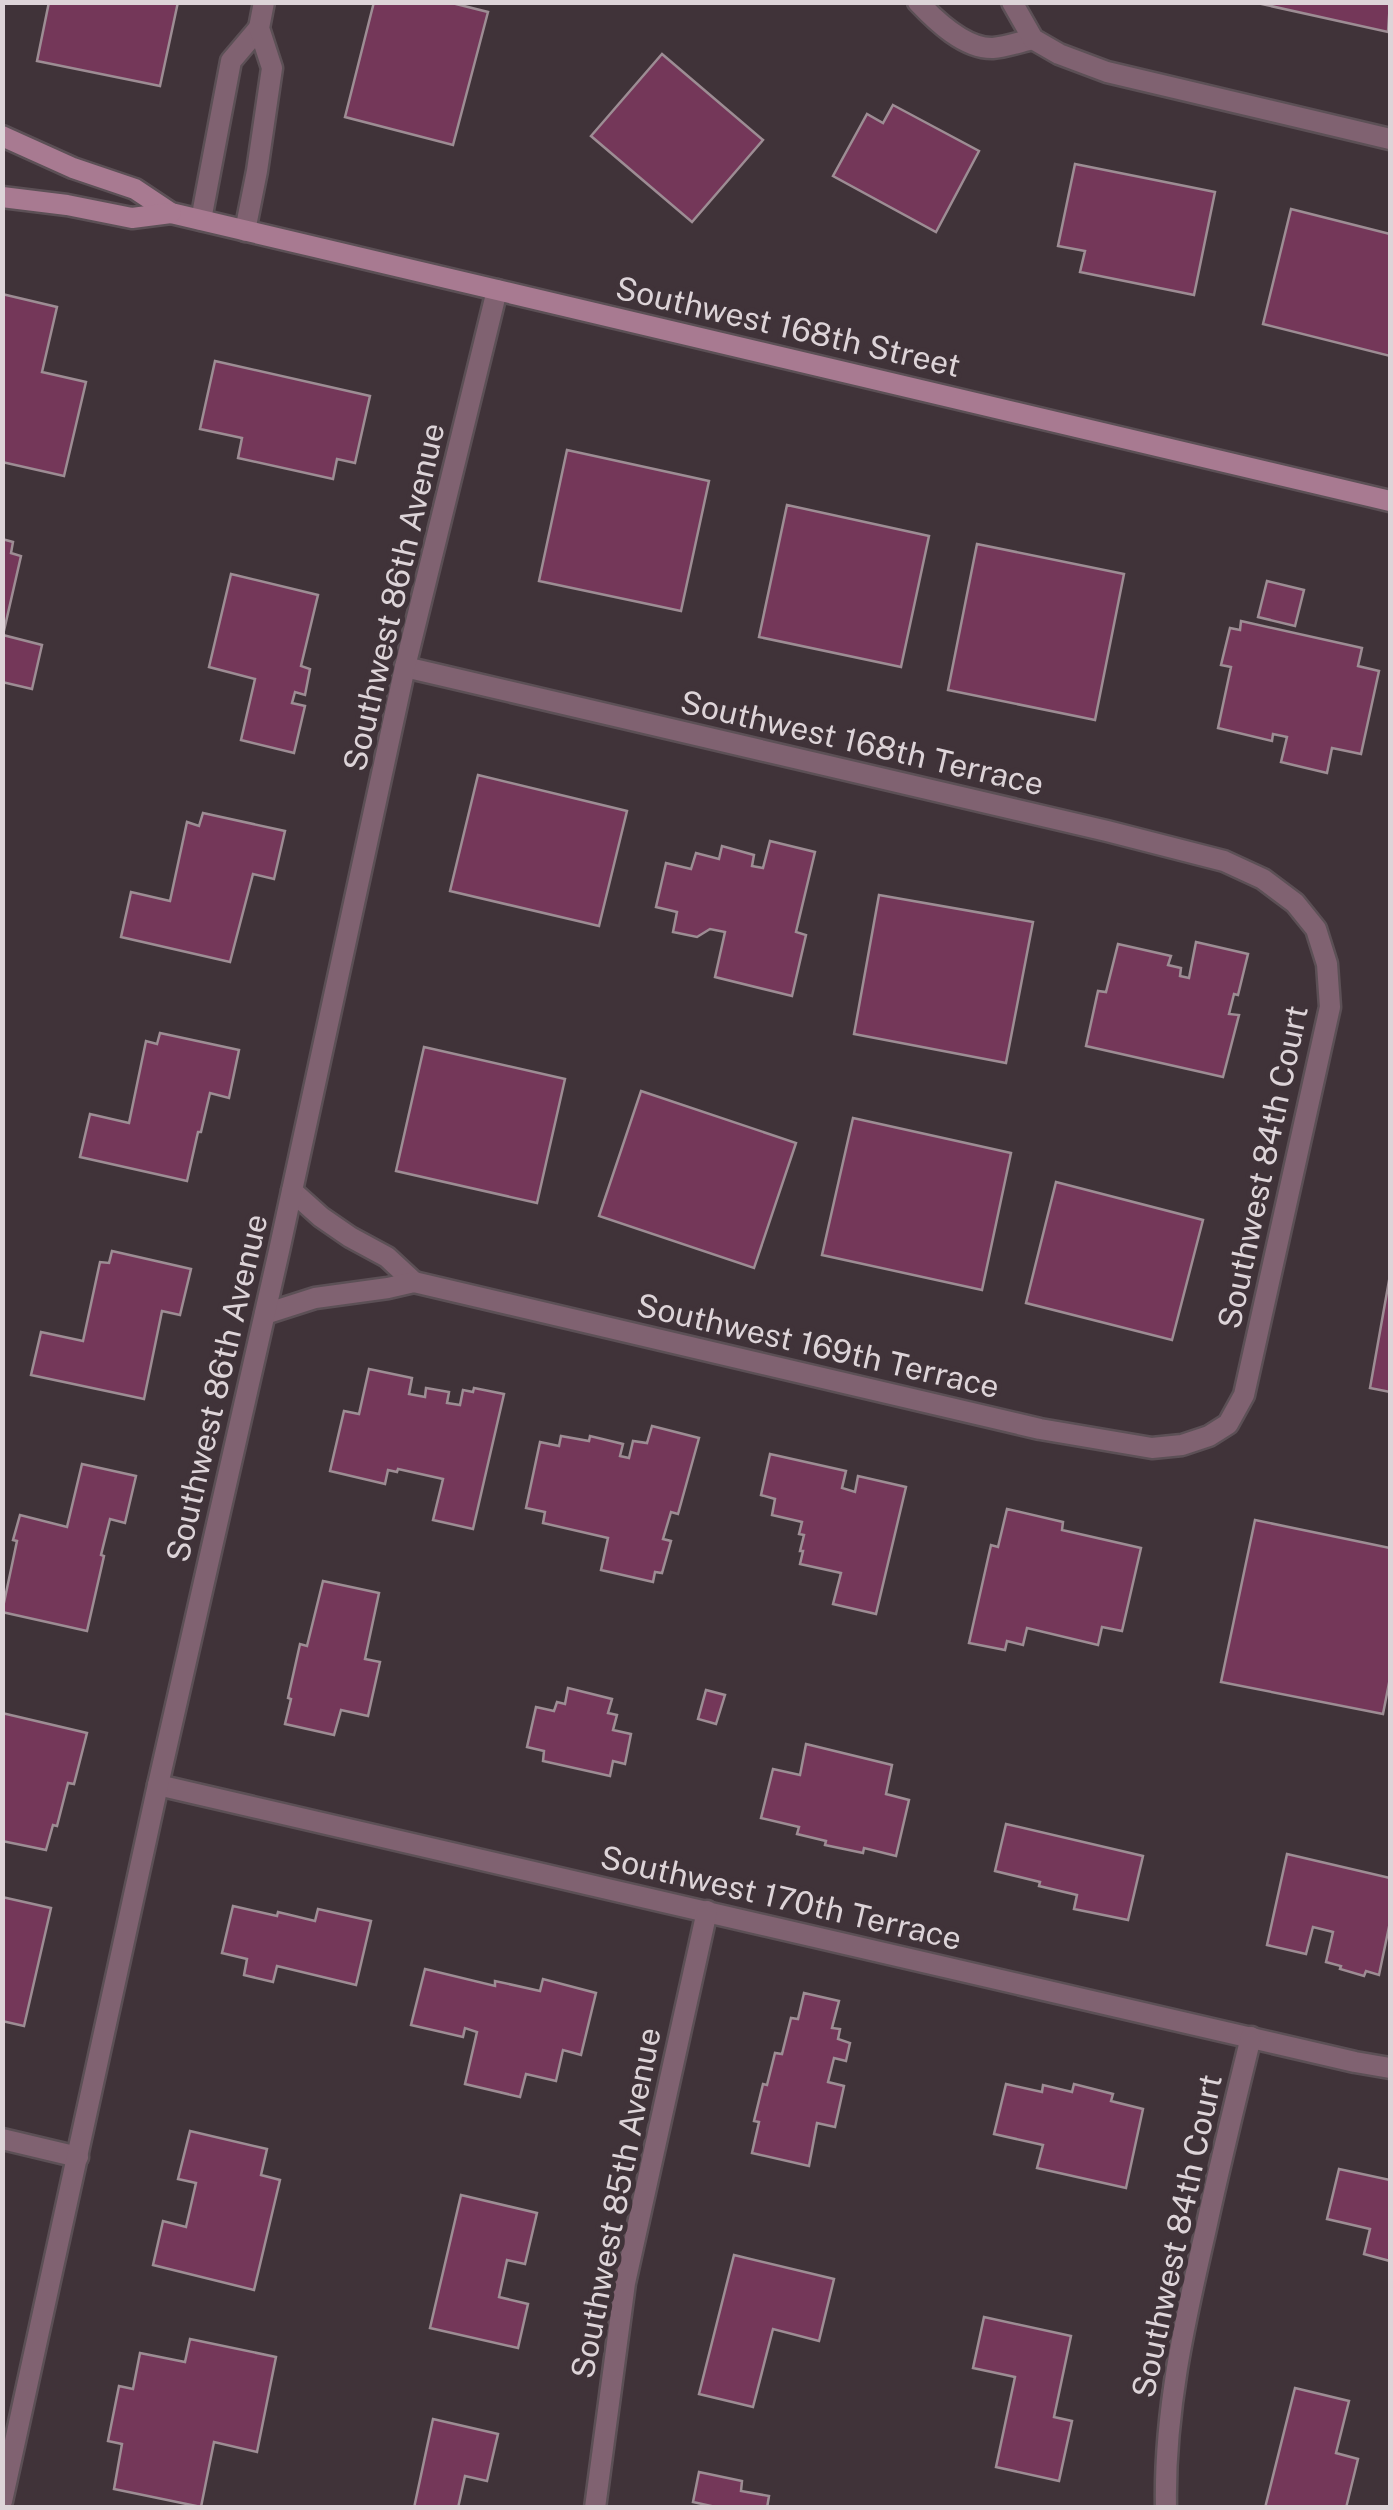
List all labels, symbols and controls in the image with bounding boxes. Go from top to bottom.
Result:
street label: Southwest 168th Street [612,269,964,384]
street label: Southwest 86th Avenue [335,419,452,775]
street label: Southwest 168th Terrace [677,683,1047,802]
street label: Southwest 84th Court [1210,1002,1315,1332]
street label: Southwest 86th Avenue [158,1210,275,1566]
street label: Southwest 169th Terrace [633,1286,1003,1405]
street label: Southwest 170th Terrace [597,1838,965,1957]
street label: Southwest 85th Avenue [563,2024,668,2382]
street label: Southwest 84th Court [1124,2071,1229,2401]

